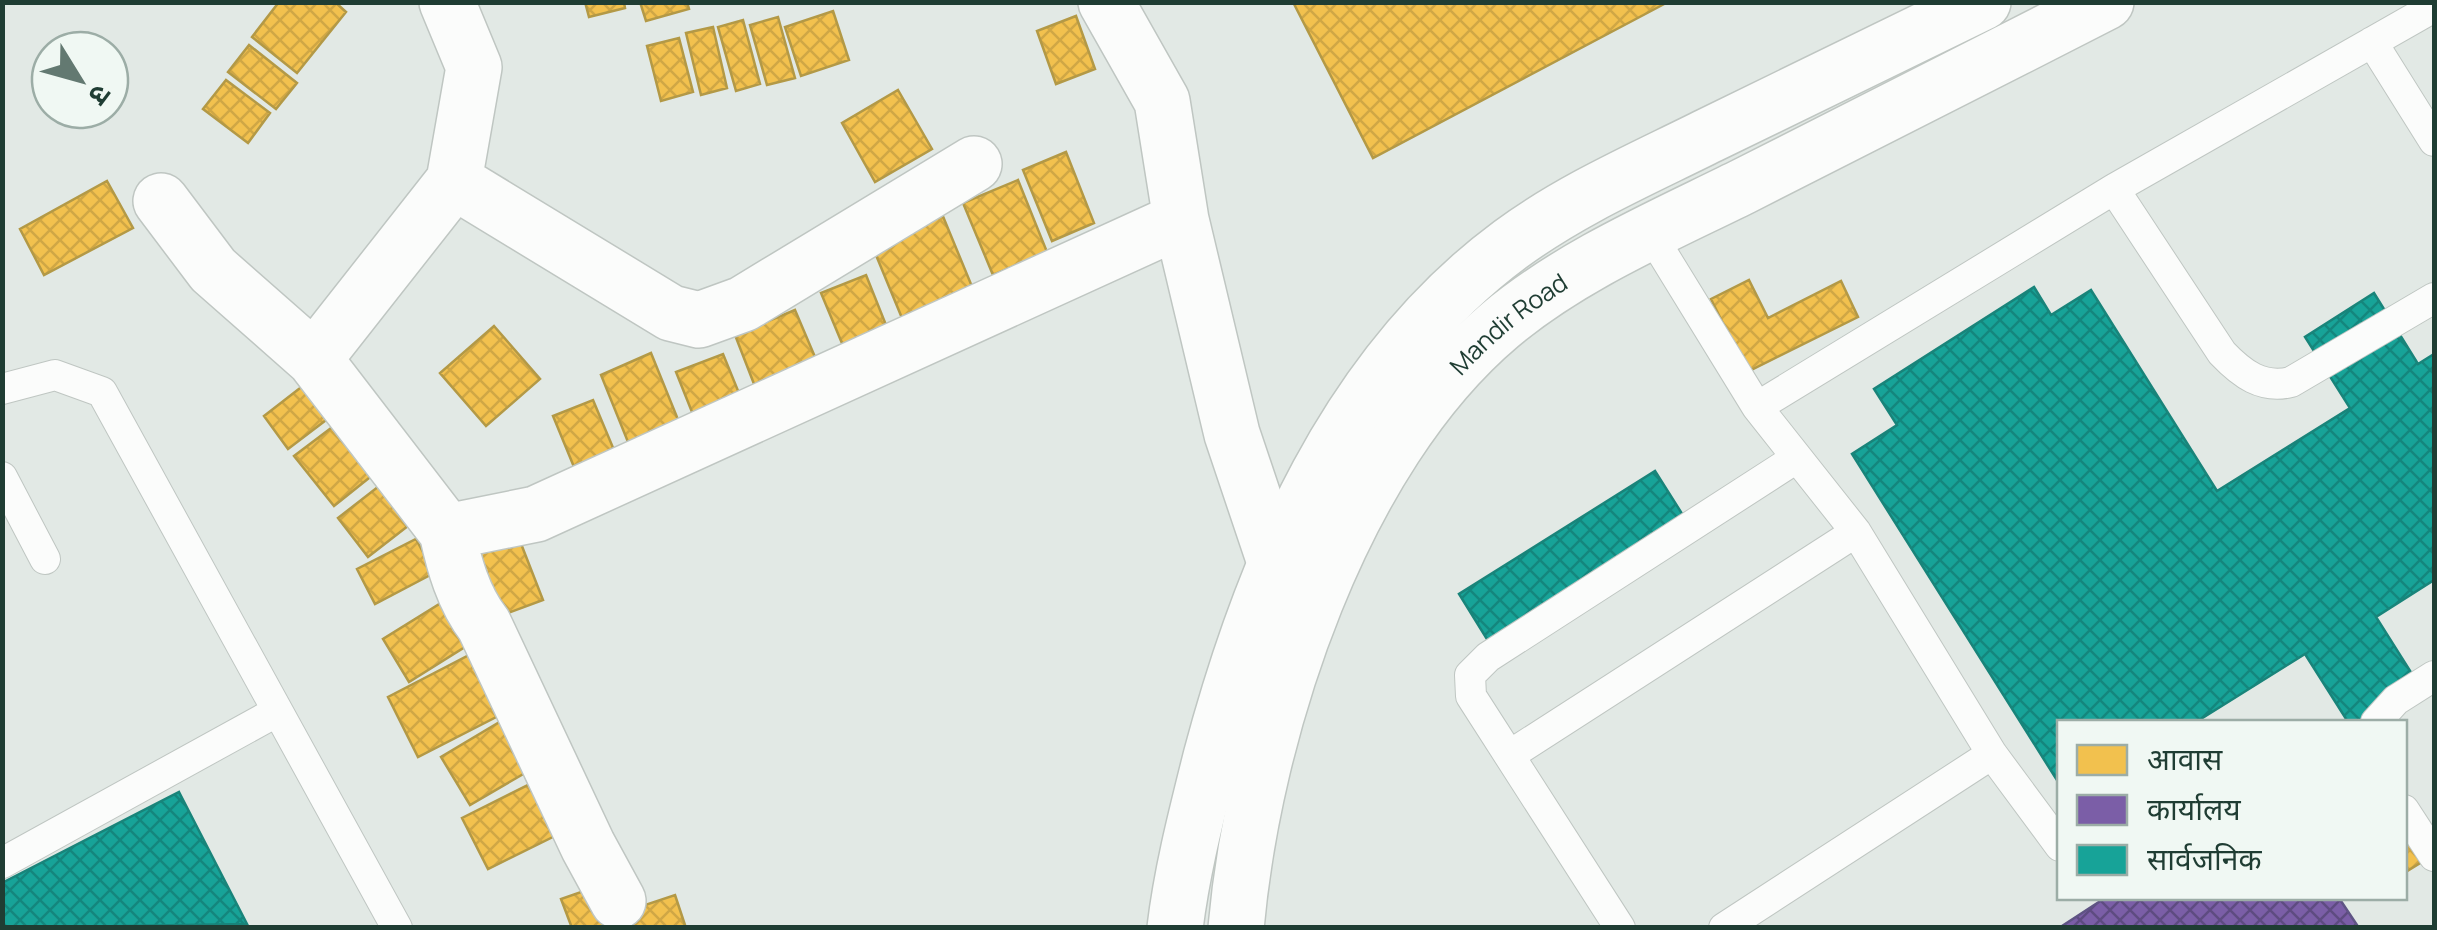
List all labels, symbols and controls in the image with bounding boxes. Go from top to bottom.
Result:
north arrow [30,30,130,130]
text: उ [80,78,121,114]
street label: Mandir Road [1441,264,1574,382]
legend [2057,720,2407,900]
text: आवास [2147,738,2223,779]
text: कार्यालय [2147,788,2241,829]
text: सार्वजनिक [2147,838,2262,879]

